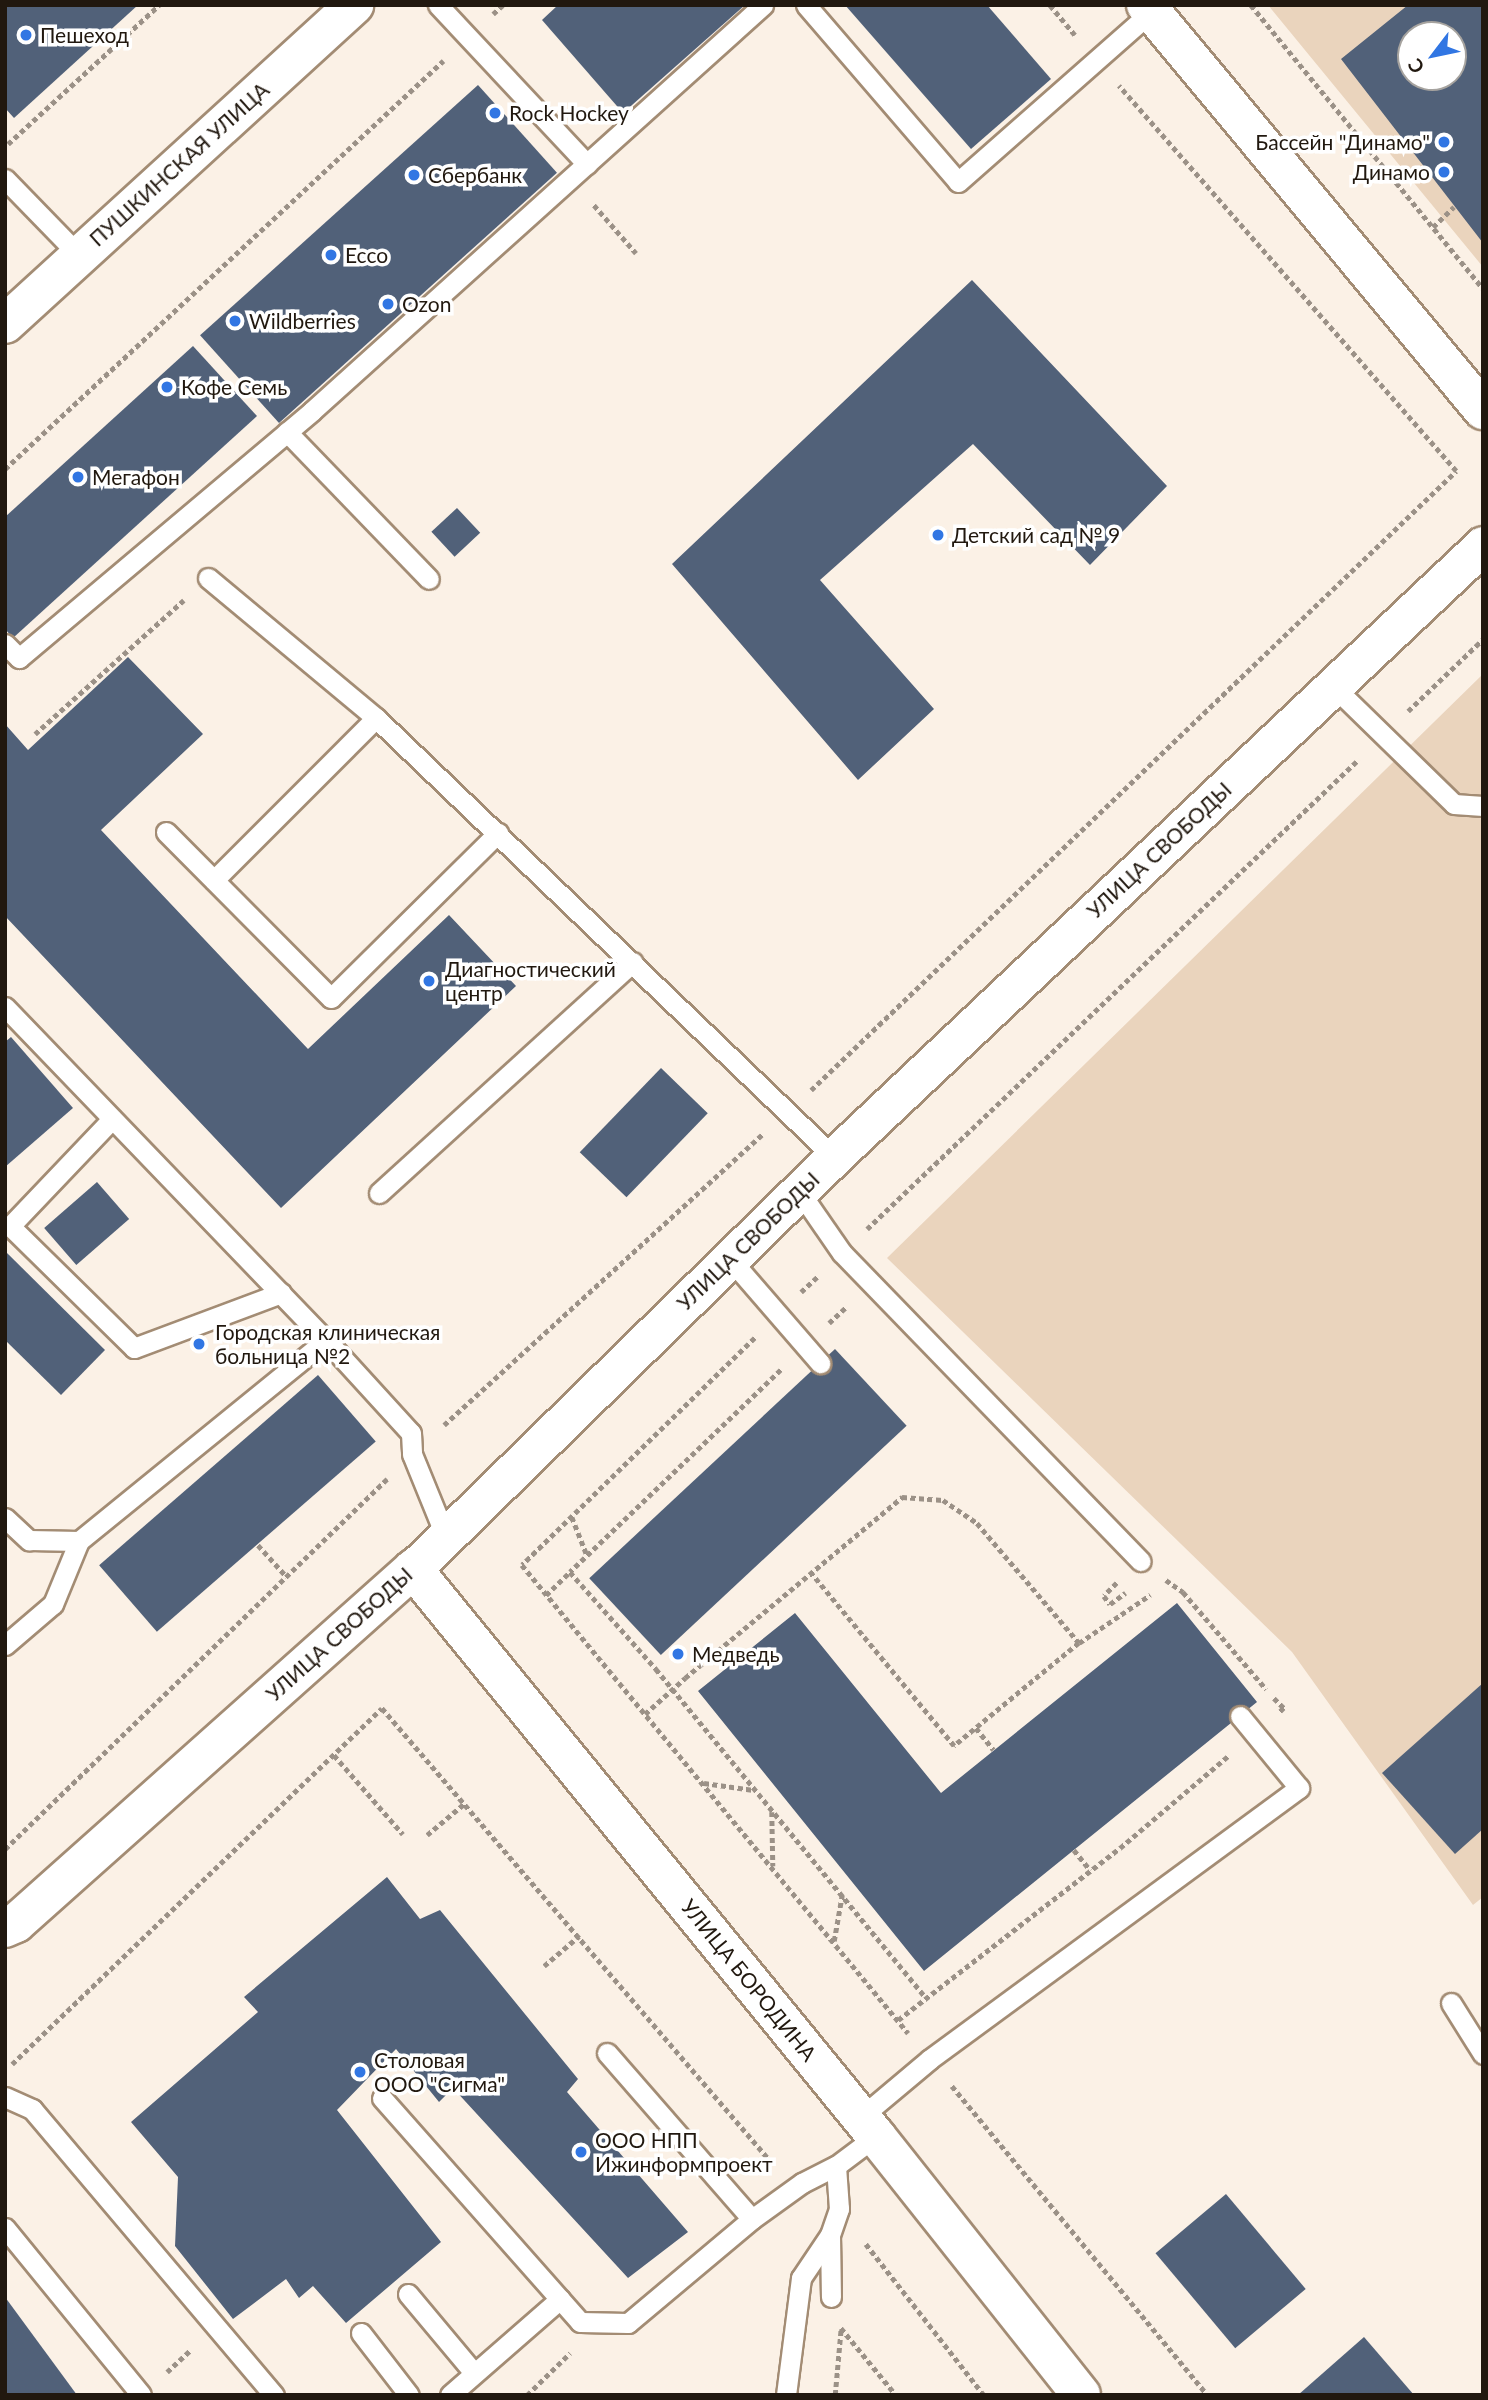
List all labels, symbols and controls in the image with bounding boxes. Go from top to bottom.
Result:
north arrow [1397,21,1467,91]
place label: Пешеход [40,22,129,48]
marker: Пешеход [18,27,34,43]
text: С [1402,55,1429,78]
street label: ПУШКИНСКАЯ УЛИЦА [84,77,274,251]
place label: Rock Hockey [509,100,629,126]
marker: Rock Hockey [487,105,503,121]
place label: Бассейн "Динамо" [1255,129,1430,155]
marker: Бассейн "Динамо" [1436,134,1452,150]
place label: Динамо [1353,159,1430,185]
place label: Сбербанк [428,162,522,188]
marker: Динамо [1436,164,1452,180]
marker: Сбербанк [406,167,422,183]
place label: Ecco [345,242,388,268]
marker: Ecco [323,247,339,263]
place label: Ozon [402,291,451,317]
marker: Ozon [380,296,396,312]
place label: Wildberries [249,308,356,334]
marker: Wildberries [227,313,243,329]
place label: Кофе Семь [181,374,287,400]
marker: Кофе Семь [159,379,175,395]
place label: Мегафон [92,464,180,490]
marker: Мегафон [70,469,86,485]
place label: Детский сад № 9 [952,522,1120,548]
marker: Детский сад № 9 [930,527,946,543]
street label: УЛИЦА СВОБОДЫ [1082,777,1236,923]
place label: Диагностический центр [445,956,616,1006]
marker: Диагностический центр [419,971,439,991]
street label: УЛИЦА СВОБОДЫ [672,1167,824,1315]
place label: Городская клиническая больница №2 [215,1319,440,1369]
marker: Городская клиническая больница №2 [189,1334,209,1354]
street label: УЛИЦА СВОБОДЫ [261,1562,417,1706]
place label: Медведь [692,1641,780,1667]
marker: Медведь [670,1646,686,1662]
street label: УЛИЦА БОРОДИНА [676,1894,822,2066]
place label: Столовая ООО "Сигма" [374,2047,505,2097]
marker: Столовая ООО "Сигма" [352,2064,368,2080]
place label: ООО НПП Ижинформпроект [595,2127,773,2177]
marker: ООО НПП Ижинформпроект [573,2144,589,2160]

